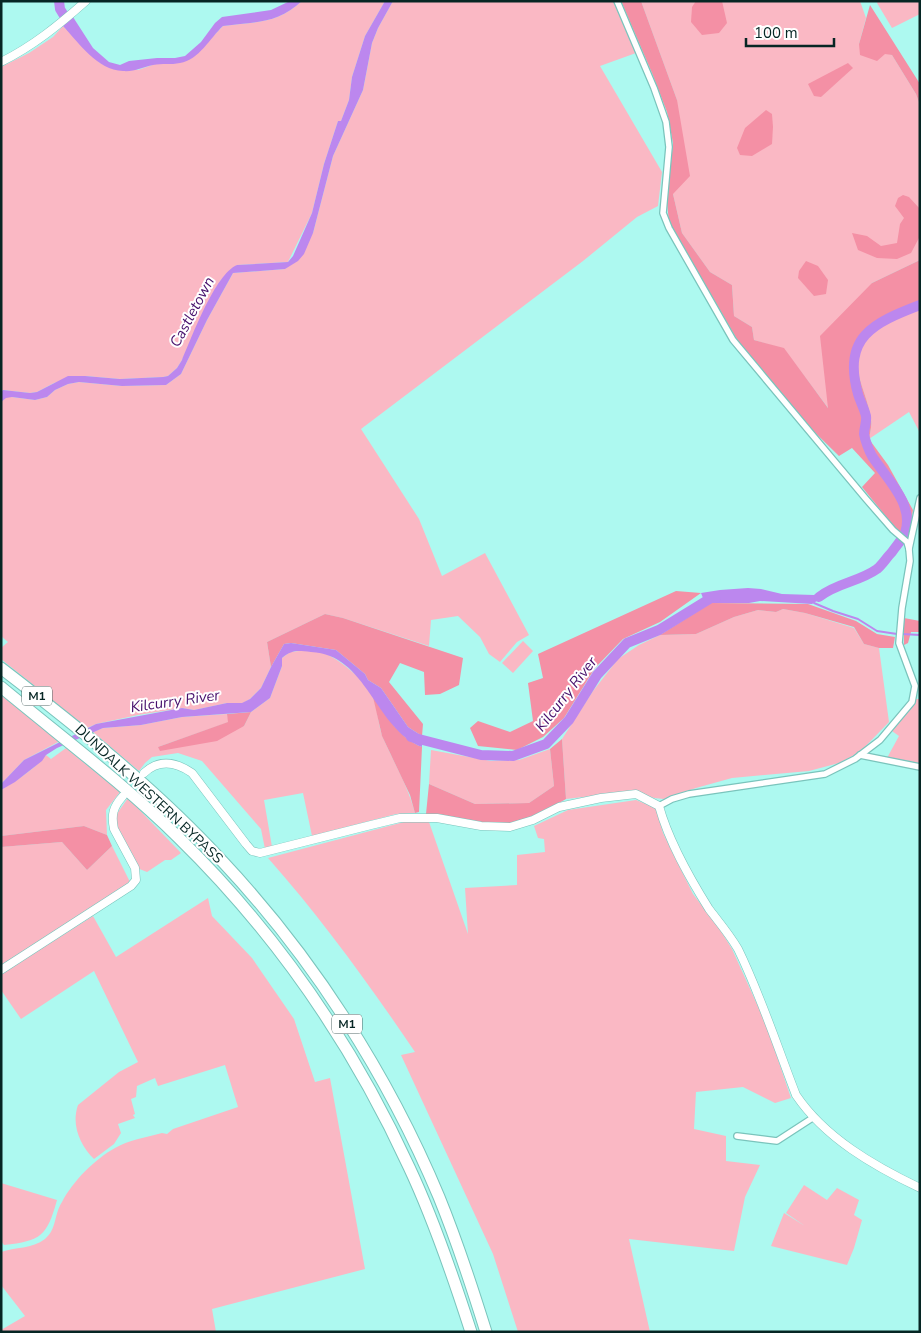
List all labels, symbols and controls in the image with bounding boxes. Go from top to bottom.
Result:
scale bar [746,15,834,47]
text: 100 m [754,23,798,43]
water label: Castletown [165,273,219,351]
water label: Kilcurry River [530,652,602,736]
water label: Kilcurry River [129,685,221,717]
road number: M1 [22,686,52,706]
street label: DUNDALK WESTERN BYPASS [71,720,227,868]
road number: M1 [332,1014,362,1034]

